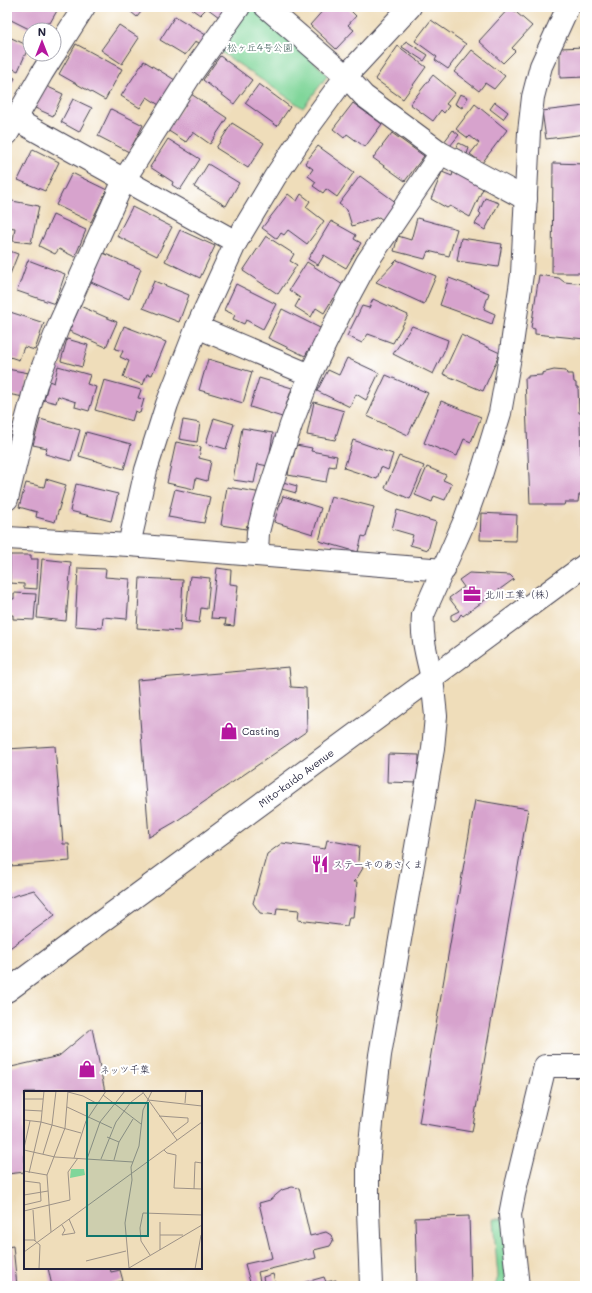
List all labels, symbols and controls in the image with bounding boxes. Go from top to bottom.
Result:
north arrow [22,22,62,62]
text: N [38,24,46,39]
park label: 松ヶ丘4号公園 [227,40,293,54]
office icon: 北川工業（株） [462,584,482,604]
place label: 北川工業（株） [485,587,555,601]
shop icon: Casting [219,721,239,741]
place label: Casting [242,724,279,738]
street label: Mito-kaido Avenue [255,746,337,810]
restaurant icon: ステーキのあさくま [310,854,330,874]
place label: ステーキのあさくま [333,857,423,871]
shop icon: ネッツ千葉 [77,1059,97,1079]
place label: ネッツ千葉 [100,1062,150,1076]
inset map [24,1091,202,1269]

